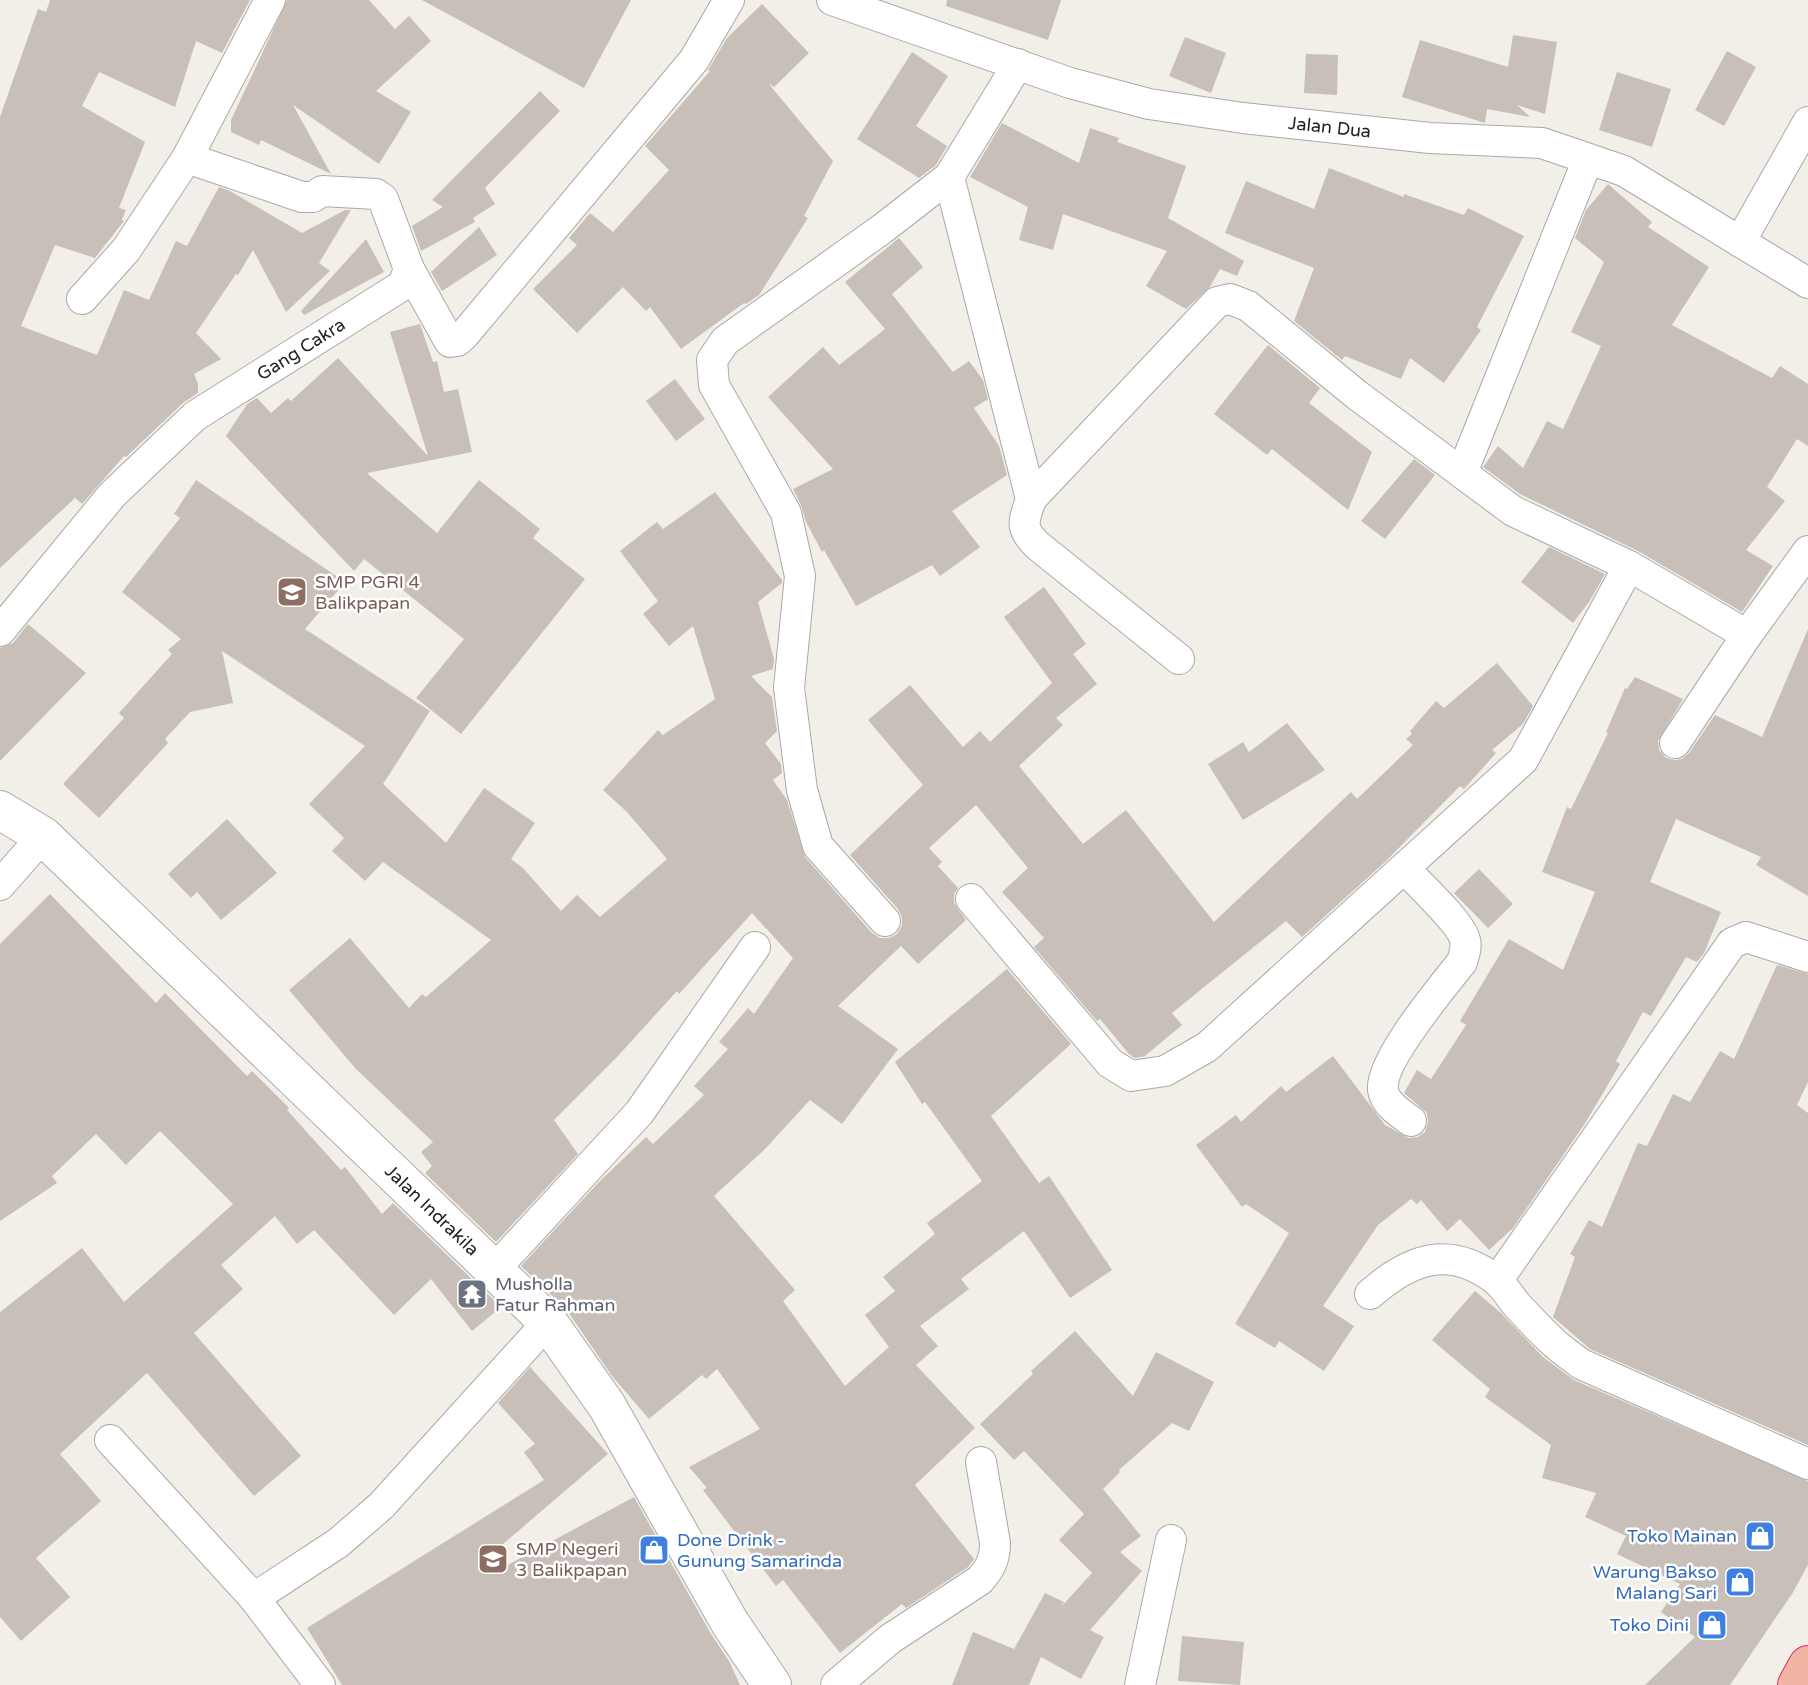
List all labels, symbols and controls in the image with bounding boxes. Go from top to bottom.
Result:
street label: Jalan Dua [1287,112,1372,143]
street label: Gang Cakra [253,313,349,385]
place label: SMP PGRI 4 Balikpapan [315,571,420,614]
school or university icon: SMP PGRI 4 Balikpapan [275,575,309,609]
street label: Jalan Indrakila [380,1160,483,1260]
place label: Musholla Fatur Rahman [495,1273,615,1316]
temple icon: Musholla Fatur Rahman [455,1277,489,1311]
shop icon: Toko Mainan [1743,1519,1777,1553]
place label: Toko Mainan [1627,1525,1737,1547]
place label: Done Drink - Gunung Samarinda [677,1529,842,1572]
shop icon: Done Drink - Gunung Samarinda [637,1533,671,1567]
place label: SMP Negeri 3 Balikpapan [516,1538,627,1581]
school or university icon: SMP Negeri 3 Balikpapan [476,1542,510,1576]
place label: Warung Bakso Malang Sari [1593,1561,1717,1604]
shop icon: Warung Bakso Malang Sari [1723,1565,1757,1599]
shop icon: Toko Dini [1695,1608,1729,1642]
place label: Toko Dini [1610,1614,1689,1636]

